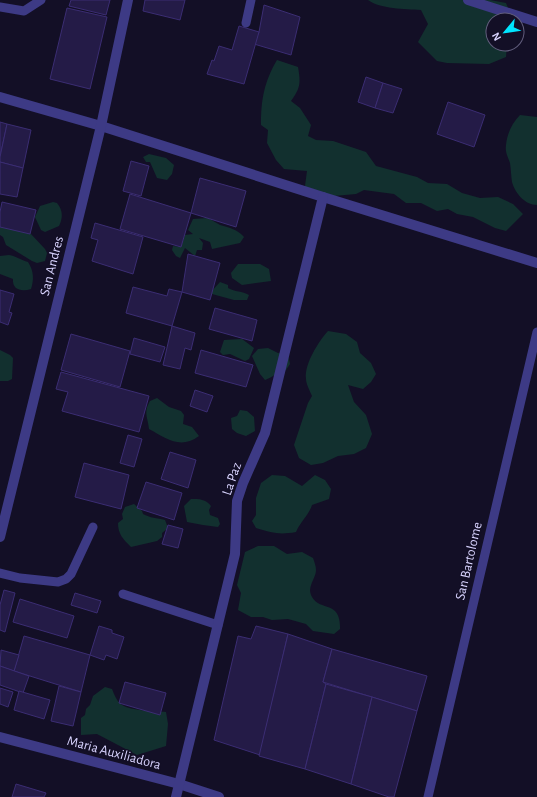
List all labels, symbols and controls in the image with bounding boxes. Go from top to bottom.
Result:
north arrow [485,12,525,52]
text: N [490,31,503,43]
street label: San Andres [38,235,66,297]
street label: La Paz [220,461,244,497]
street label: San Bartolome [453,521,485,601]
street label: Maria Auxiliadora [66,734,163,772]

